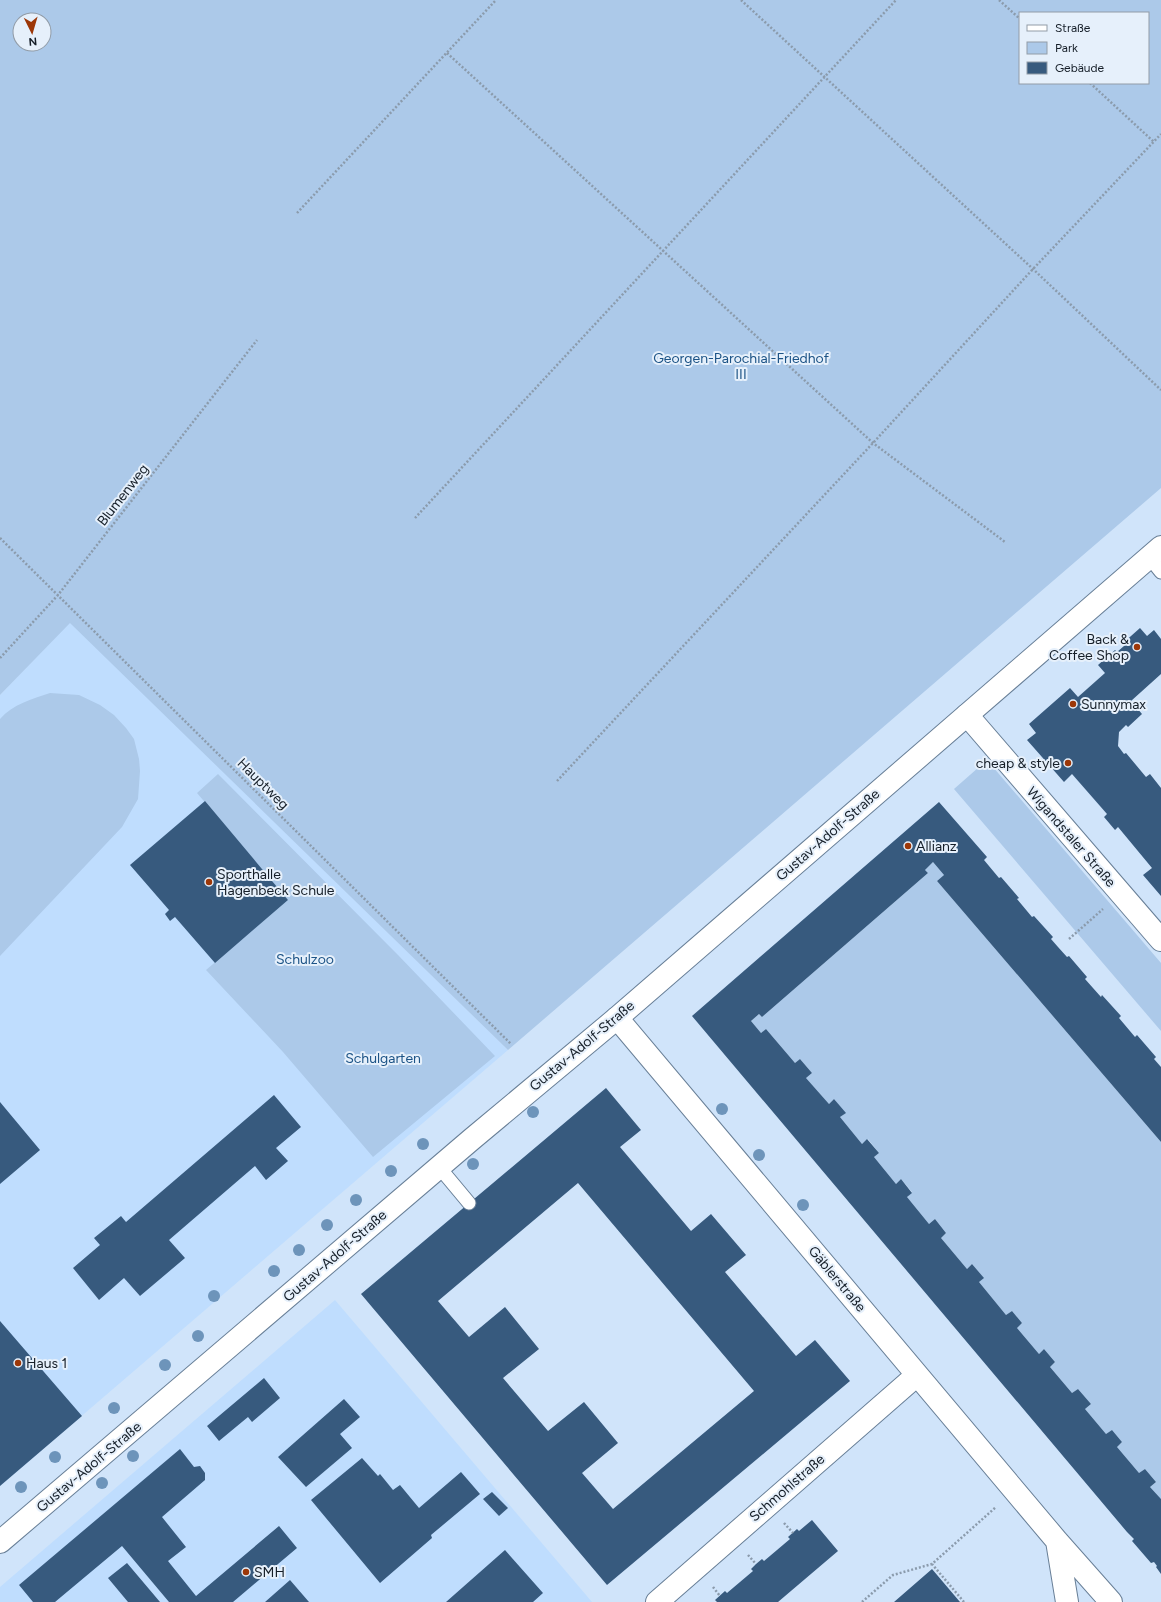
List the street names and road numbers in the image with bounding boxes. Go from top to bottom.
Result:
street label: Blumenweg [94,461,152,529]
street label: Hauptweg [234,755,292,813]
street label: Wigandstaler Straße [1023,783,1119,891]
street label: Gustav-Adolf-Straße [773,785,883,885]
street label: Gustav-Adolf-Straße [526,997,638,1095]
street label: Gustav-Adolf-Straße [280,1206,390,1306]
street label: Gäblerstraße [805,1243,870,1316]
street label: Gustav-Adolf-Straße [33,1418,145,1516]
street label: Schmohlstraße [746,1450,828,1525]

